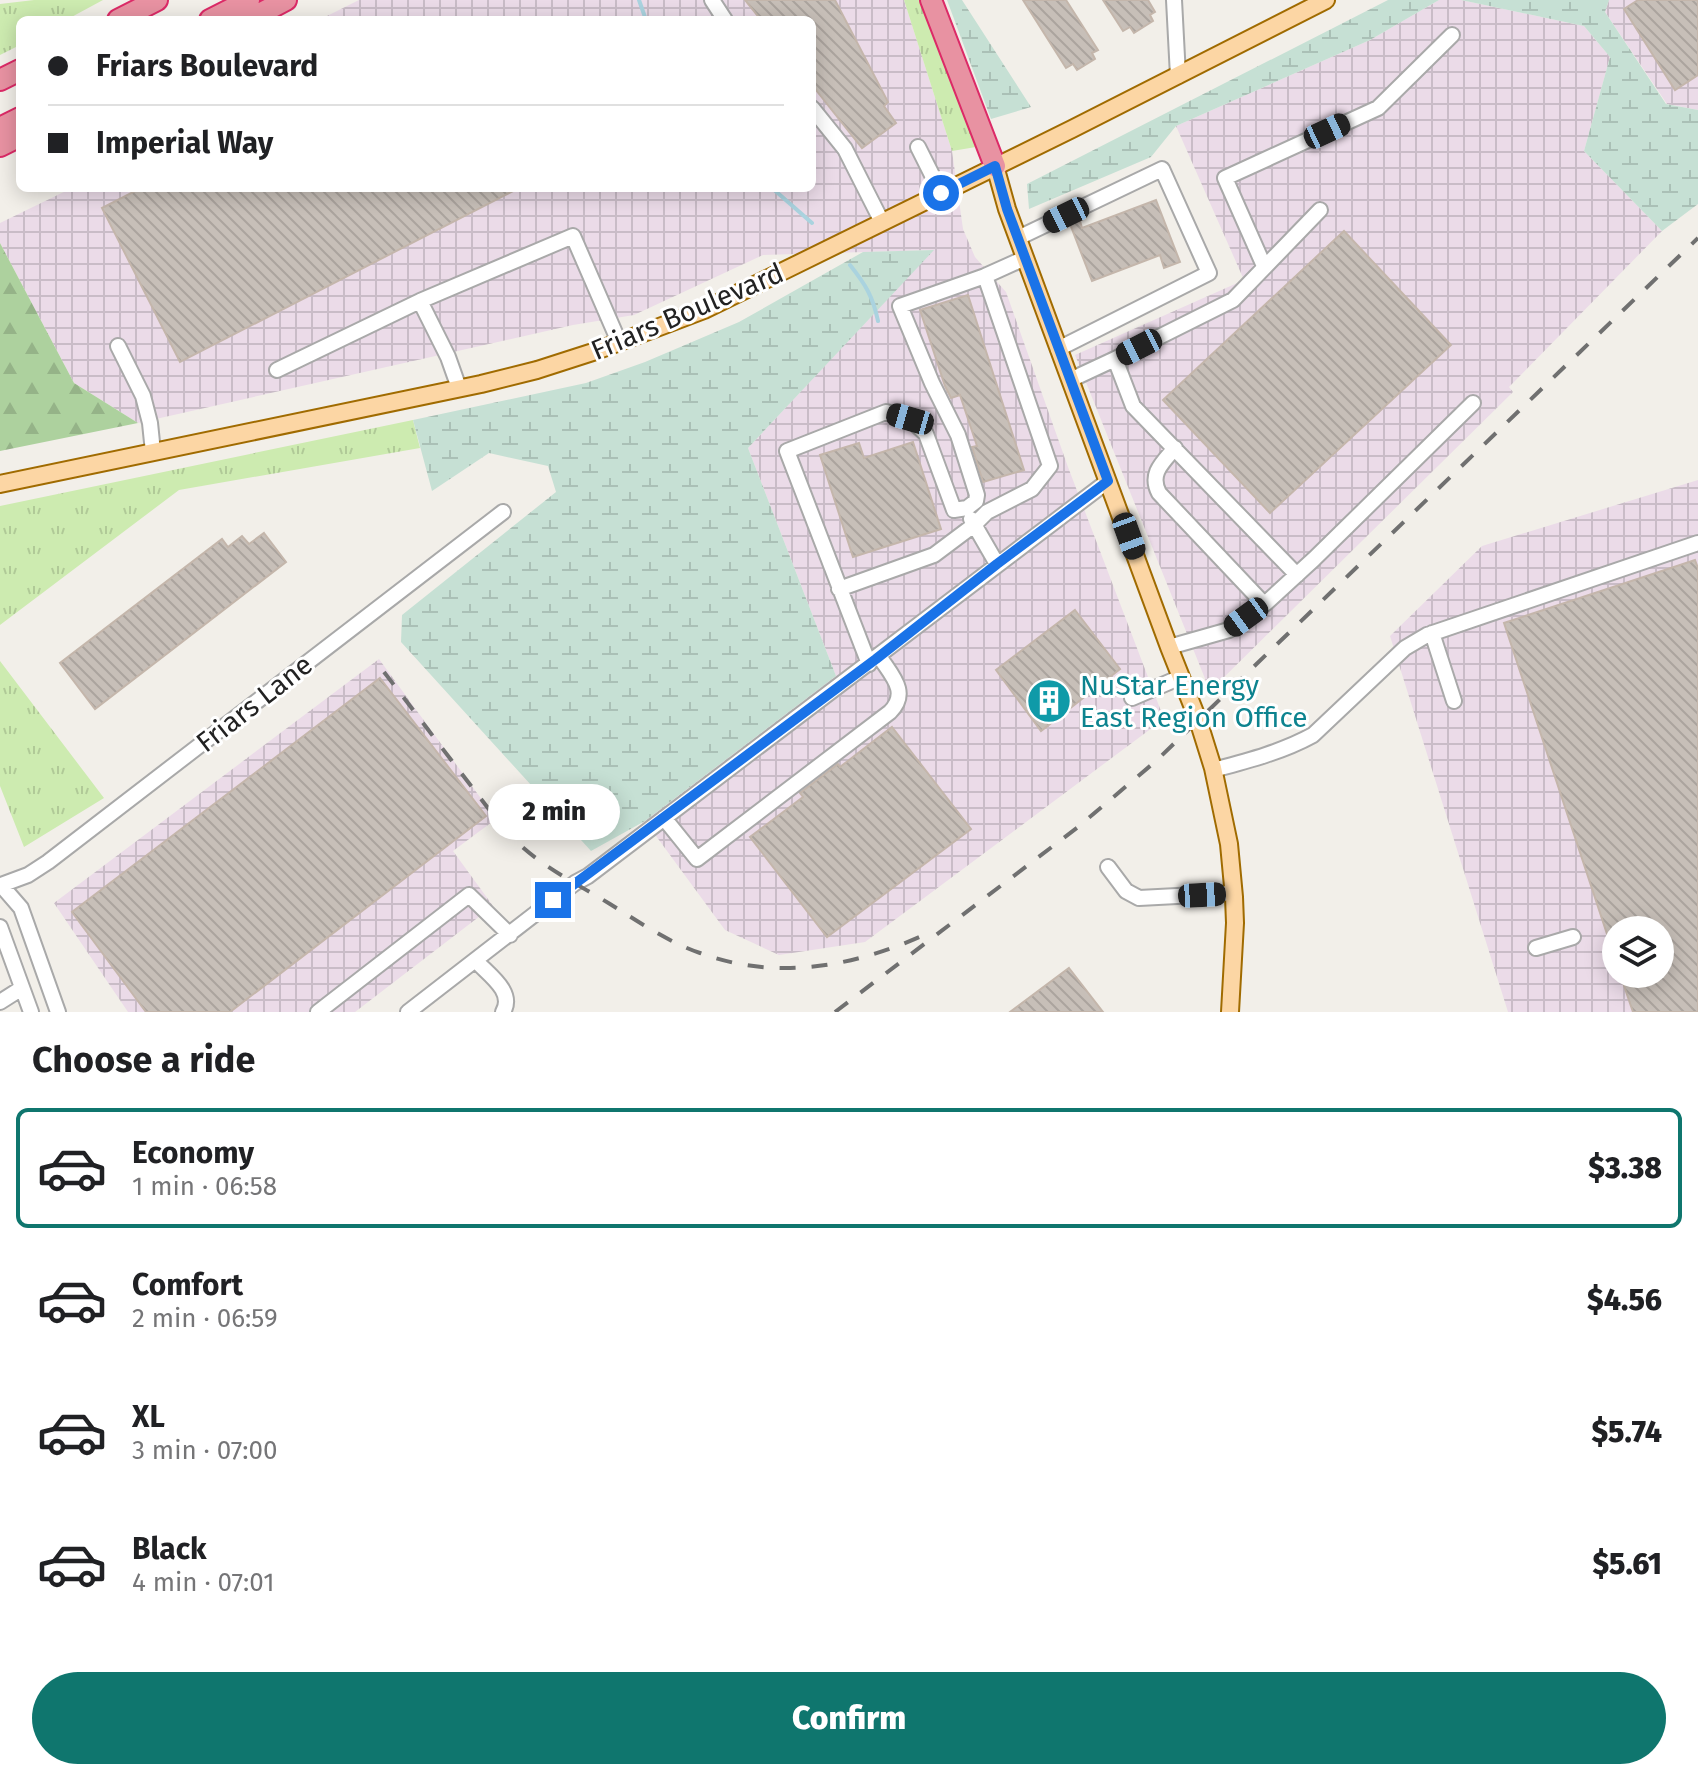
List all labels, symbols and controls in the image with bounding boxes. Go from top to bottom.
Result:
text: Friars Boulevard [96,48,318,84]
car [1300,110,1354,152]
text: Imperial Way [96,125,273,161]
route start [923,175,959,211]
car [1039,194,1093,236]
street label: Friars Boulevard [586,256,788,367]
car [1112,325,1166,369]
car [884,401,936,437]
car [1110,509,1148,563]
car [1220,593,1272,641]
street label: Friars Lane [190,648,319,759]
place label: NuStar Energy East Region Office [1080,669,1308,734]
building icon: NuStar Energy East Region Office [1025,677,1073,725]
callout: 2 min [487,784,619,840]
text: 2 min [522,796,586,827]
route end [535,882,571,918]
car [1177,882,1227,908]
map controls [1602,916,1674,988]
button: layers [1602,916,1674,988]
text: Choose a ride [32,1038,255,1082]
icon: car [36,1132,108,1204]
text: Economy [132,1135,254,1171]
text: $3.38 [1588,1150,1662,1186]
text: 1 min · 06:58 [132,1171,277,1202]
icon: car [36,1264,108,1336]
text: Comfort [132,1267,243,1303]
text: $4.56 [1587,1282,1662,1318]
text: 2 min · 06:59 [132,1303,278,1334]
icon: car [36,1396,108,1468]
text: XL [132,1399,165,1435]
text: $5.74 [1591,1414,1662,1450]
text: 3 min · 07:00 [132,1435,278,1466]
icon: car [36,1528,108,1600]
text: Black [132,1531,207,1567]
text: $5.61 [1592,1546,1662,1582]
text: 4 min · 07:01 [132,1567,274,1598]
button: Confirm [32,1672,1666,1764]

